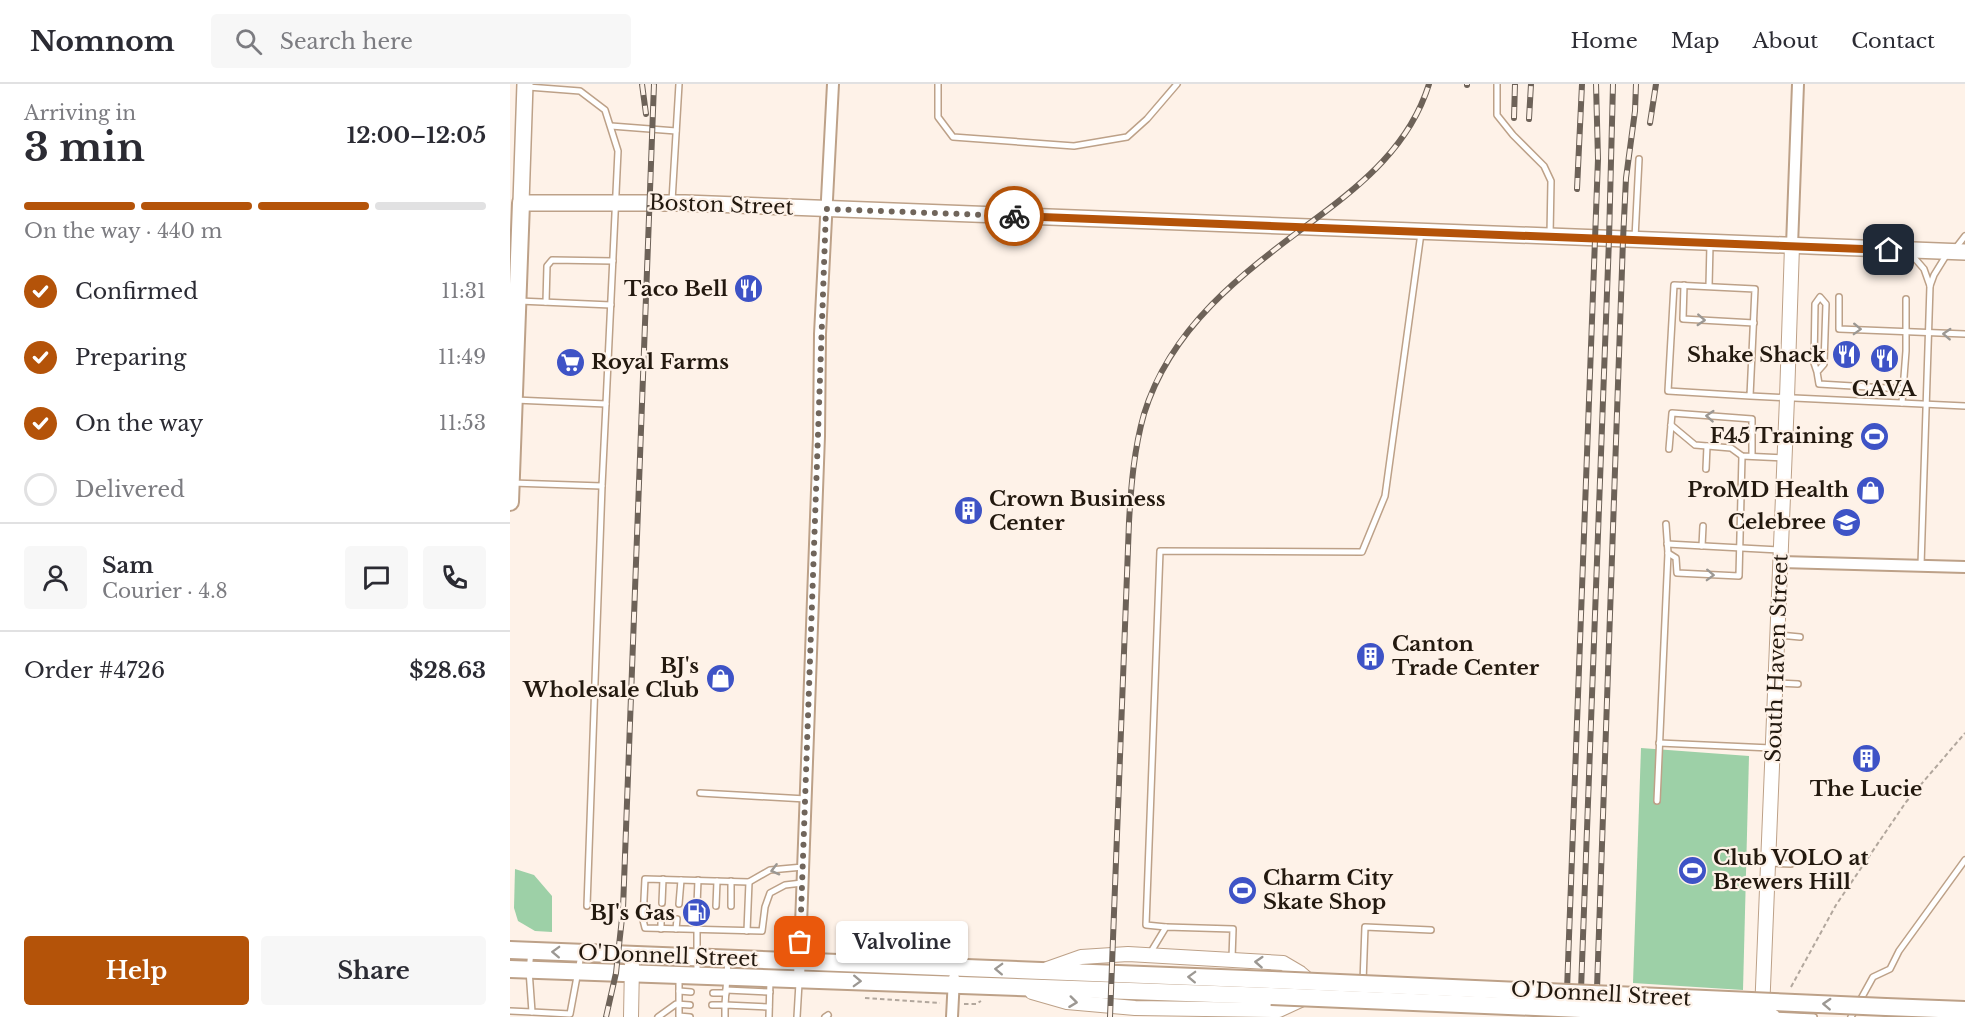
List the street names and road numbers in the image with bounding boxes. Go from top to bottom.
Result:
street label: Boston Street [648,189,794,221]
street label: South Haven Street [1760,553,1794,763]
street label: O'Donnell Street [577,940,759,972]
street label: O'Donnell Street [1510,976,1692,1012]

